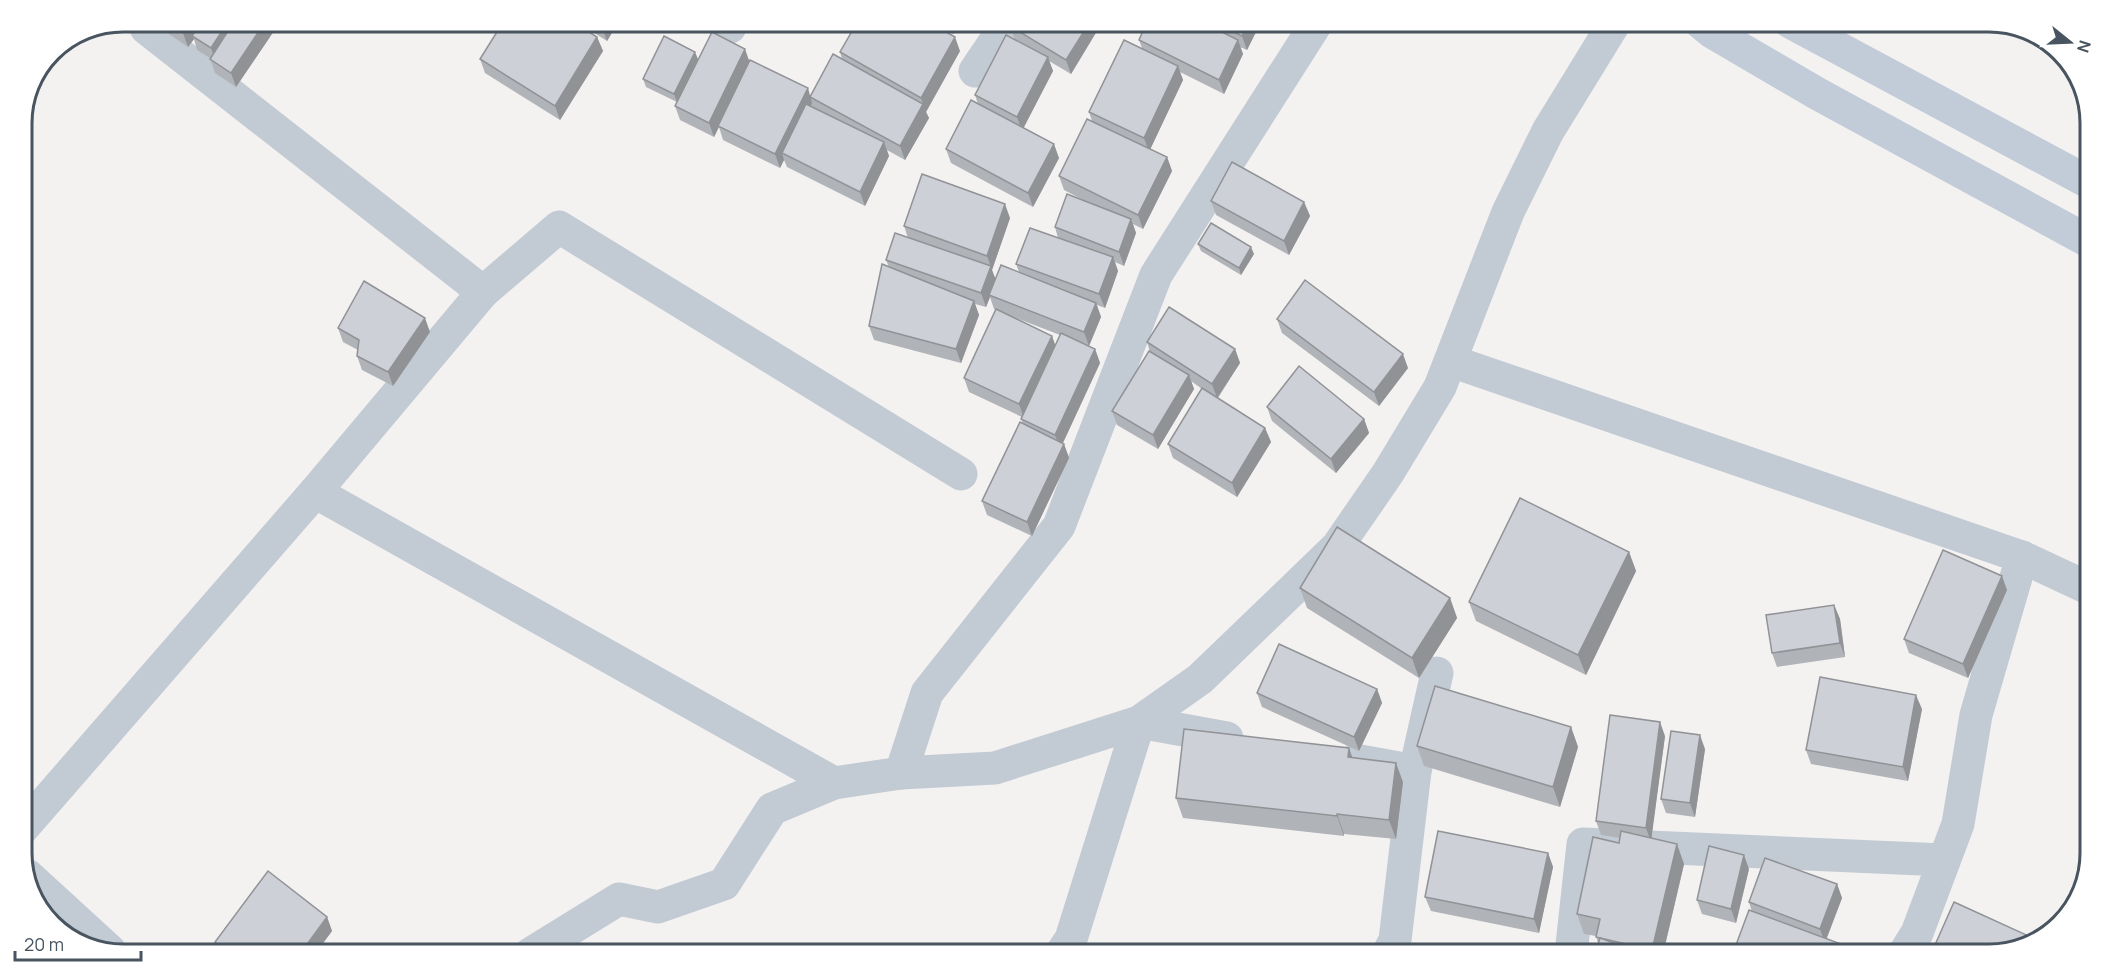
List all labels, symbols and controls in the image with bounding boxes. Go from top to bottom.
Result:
north arrow [2040,12,2100,72]
text: N [2072,38,2097,56]
scale bar [15,924,141,962]
text: 20 m [24,932,64,956]

